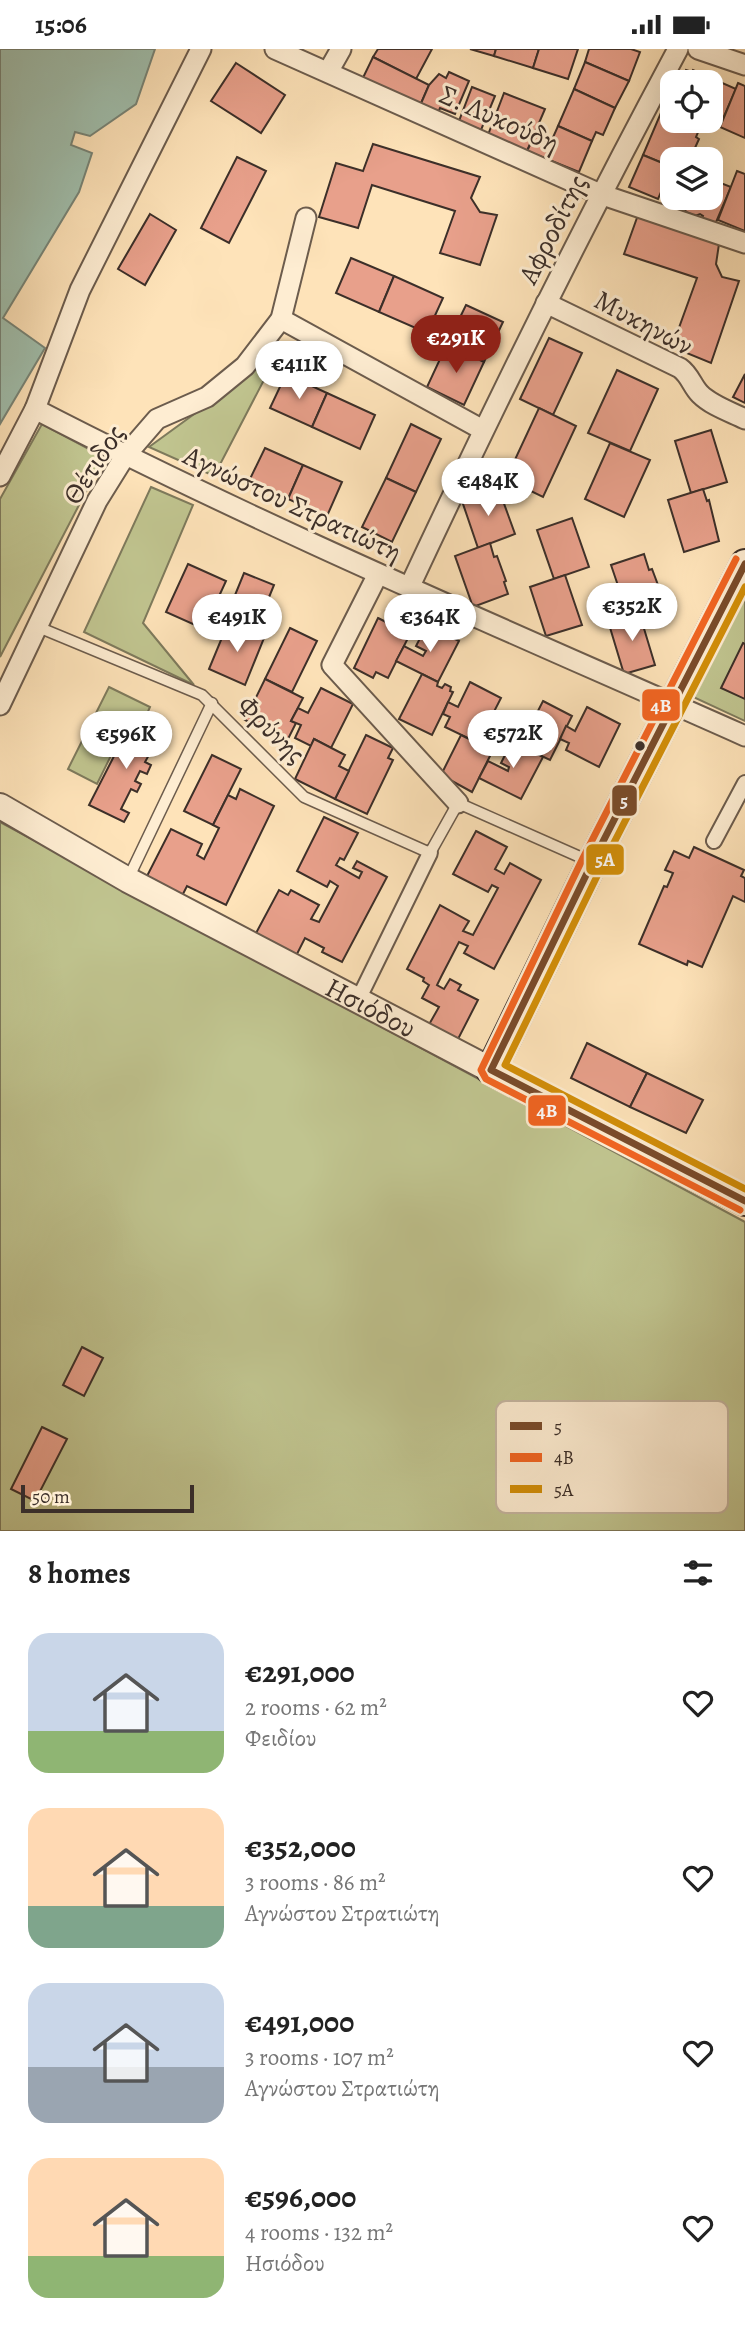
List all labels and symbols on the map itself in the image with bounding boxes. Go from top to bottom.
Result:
street label: Σ. Λυκούδη [434,76,565,162]
street label: Αφροδίτης [509,168,597,292]
street label: Μυκηνών [587,281,700,365]
pin: €291K [407,315,505,375]
pin: €411K [250,341,348,401]
street label: Θέτιδος [54,417,134,512]
street label: Αγνώστου Στρατιώτη [176,436,408,571]
pin: €484K [439,459,537,518]
pin: €352K [583,583,681,643]
pin: €491K [188,595,286,654]
pin: €364K [381,595,479,654]
street label: Φρύνης [229,687,314,772]
line badge: 4Β [641,688,681,722]
text: 4Β [651,693,672,719]
pin: €596K [77,711,175,771]
pin: €572K [464,711,562,770]
unlabelled marker [633,739,647,753]
line badge: 5 [611,784,638,817]
text: 5 [620,788,628,814]
line badge: 5Α [585,843,625,876]
text: 5Α [595,847,616,873]
street label: Ησιόδου [319,969,422,1047]
line badge: 4Β [527,1094,567,1127]
text: 4Β [537,1098,558,1124]
legend [496,1401,728,1513]
text: 5 [554,1414,562,1440]
text: 4Β [554,1445,574,1471]
text: 5Α [554,1477,574,1503]
scale bar [21,1482,194,1514]

